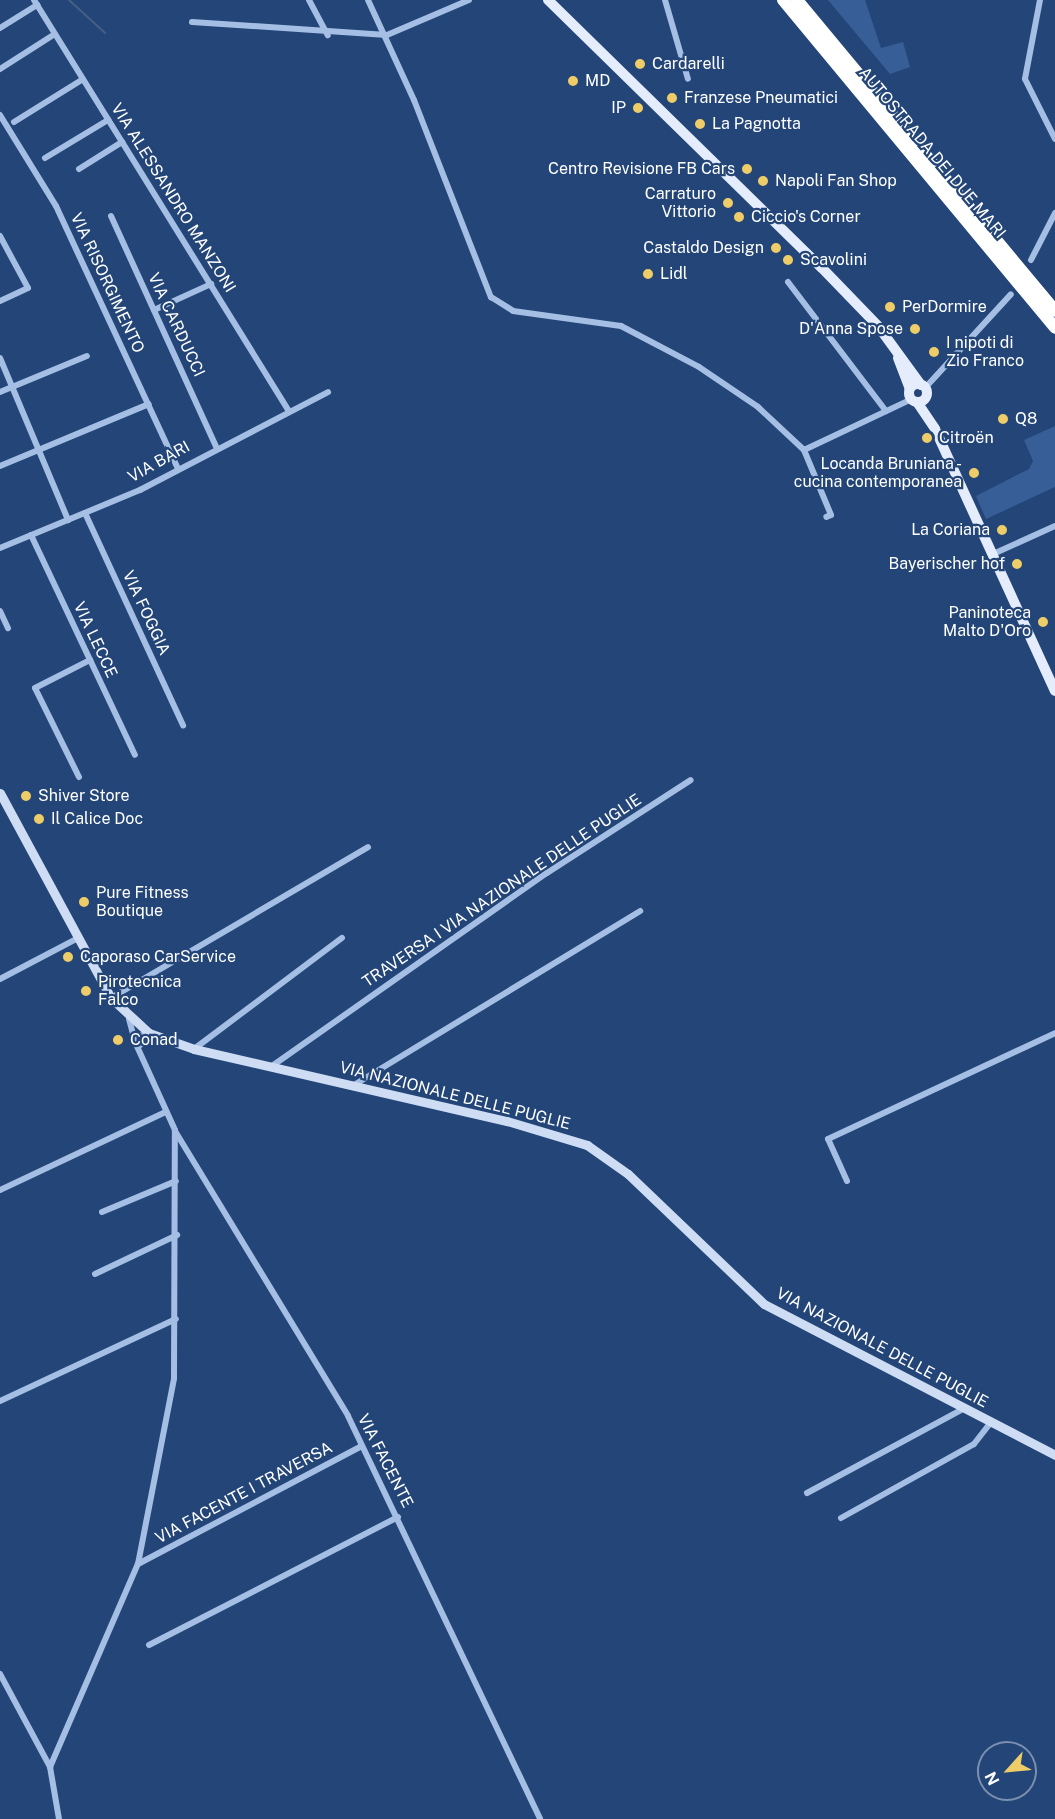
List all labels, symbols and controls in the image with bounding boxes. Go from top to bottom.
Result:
place label: Cardarelli [652,54,725,74]
marker: Cardarelli [633,57,647,71]
street label: AUTOSTRADA DEI DUE MARI [855,63,1009,243]
place label: MD [585,71,610,91]
marker: MD [566,74,580,88]
place label: Franzese Pneumatici [684,88,838,108]
marker: Franzese Pneumatici [665,91,679,105]
place label: IP [611,98,626,118]
street label: VIA ALESSANDRO MANZONI [107,100,239,296]
marker: IP [631,101,645,115]
place label: La Pagnotta [712,114,801,134]
marker: La Pagnotta [693,117,707,131]
place label: Centro Revisione FB Cars [548,159,735,179]
marker: Centro Revisione FB Cars [740,162,754,176]
place label: Napoli Fan Shop [775,171,897,191]
marker: Napoli Fan Shop [756,174,770,188]
place label: Carraturo Vittorio [645,184,716,222]
marker: Carraturo Vittorio [721,196,735,210]
place label: Ciccio's Corner [751,207,861,227]
street label: VIA RISORGIMENTO [66,210,148,356]
marker: Ciccio's Corner [732,210,746,224]
place label: Castaldo Design [643,238,764,258]
marker: Castaldo Design [769,241,783,255]
place label: Scavolini [800,250,867,270]
marker: Scavolini [781,253,795,267]
place label: Lidl [660,264,688,284]
marker: Lidl [641,267,655,281]
street label: VIA CARDUCCI [144,270,208,380]
place label: PerDormire [902,297,987,317]
marker: PerDormire [883,300,897,314]
place label: D'Anna Spose [799,319,903,339]
marker: D'Anna Spose [908,322,922,336]
place label: I nipoti di Zio Franco [946,333,1024,371]
marker: I nipoti di Zio Franco [927,345,941,359]
place label: Q8 [1015,409,1037,429]
marker: Q8 [996,412,1010,426]
place label: Citroën [939,428,994,448]
marker: Citroën [920,431,934,445]
street label: VIA BARI [125,437,193,487]
place label: Locanda Bruniana - cucina contemporanea [794,454,962,492]
marker: Locanda Bruniana - cucina contemporanea [967,466,981,480]
place label: La Coriana [911,520,990,540]
marker: La Coriana [995,523,1009,537]
place label: Bayerischer hof [889,554,1005,574]
marker: Bayerischer hof [1010,557,1024,571]
street label: VIA FOGGIA [118,568,174,658]
street label: VIA LECCE [69,599,121,681]
place label: Paninoteca Malto D'Oro [943,603,1031,641]
marker: Paninoteca Malto D'Oro [1036,615,1050,629]
place label: Shiver Store [38,786,130,806]
marker: Shiver Store [19,789,33,803]
street label: TRAVERSA I VIA NAZIONALE DELLE PUGLIE [359,790,645,992]
place label: Il Calice Doc [51,809,143,829]
marker: Il Calice Doc [32,812,46,826]
place label: Pure Fitness Boutique [96,883,189,921]
marker: Pure Fitness Boutique [77,895,91,909]
place label: Caporaso CarService [80,947,236,967]
marker: Caporaso CarService [61,950,75,964]
place label: Pirotecnica Falco [98,972,181,1010]
marker: Pirotecnica Falco [79,984,93,998]
place label: Conad [130,1030,178,1050]
marker: Conad [111,1033,125,1047]
street label: VIA NAZIONALE DELLE PUGLIE [338,1058,572,1134]
street label: VIA NAZIONALE DELLE PUGLIE [773,1284,991,1412]
street label: VIA FACENTE [353,1411,417,1511]
street label: VIA FACENTE I TRAVERSA [152,1438,336,1548]
north arrow [977,1741,1037,1801]
text: N [981,1769,1004,1788]

